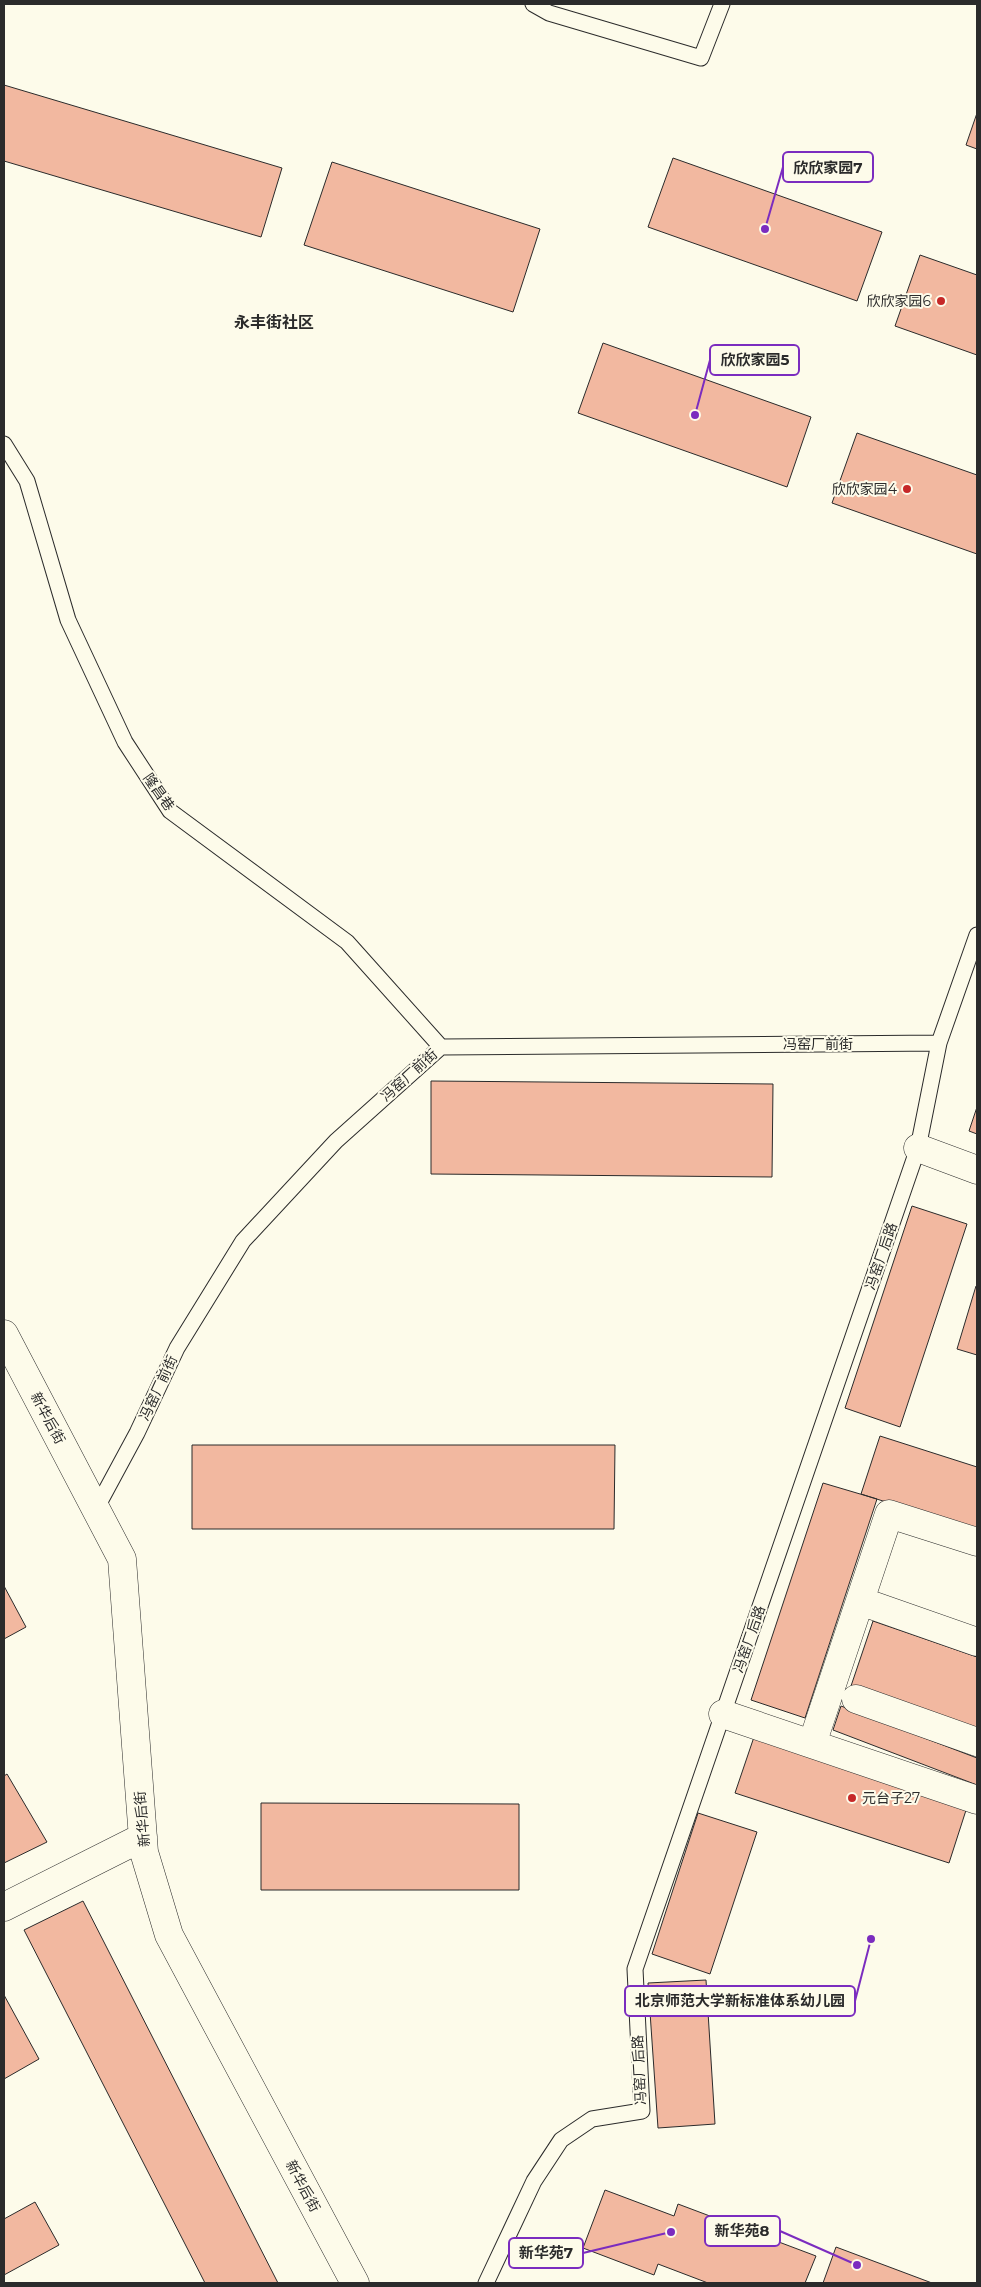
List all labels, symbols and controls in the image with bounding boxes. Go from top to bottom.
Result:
callout: 欣欣家园7 [783,152,873,182]
text: 欣欣家园7 [793,158,863,177]
place label: 欣欣家园6 [866,292,931,310]
marker: 欣欣家园6 [935,295,947,307]
district label: 永丰街社区 [234,313,314,332]
callout: 欣欣家园5 [710,345,799,375]
text: 欣欣家园5 [721,350,790,369]
place label: 欣欣家园4 [832,480,898,498]
marker: 欣欣家园4 [901,483,913,495]
street label: 隆昌巷 [140,770,178,814]
street label: 冯窑厂前街 [783,1035,853,1053]
street label: 冯窑厂前街 [377,1045,441,1105]
street label: 冯窑厂后路 [861,1220,901,1292]
street label: 冯窑厂前街 [135,1352,181,1424]
street label: 新华后街 [27,1389,69,1447]
street label: 冯窑厂后路 [729,1603,769,1675]
place label: 元台子27 [862,1789,920,1807]
street label: 新华后街 [131,1790,153,1848]
marker: 元台子27 [846,1792,858,1804]
callout: 北京师范大学新标准体系幼儿园 [625,1986,855,2016]
text: 北京师范大学新标准体系幼儿园 [635,1991,845,2010]
street label: 冯窑厂后路 [628,2035,650,2105]
street label: 新华后街 [282,2157,324,2215]
callout: 新华苑8 [705,2216,780,2246]
text: 新华苑8 [715,2221,770,2240]
callout: 新华苑7 [509,2238,583,2268]
text: 新华苑7 [519,2243,573,2262]

